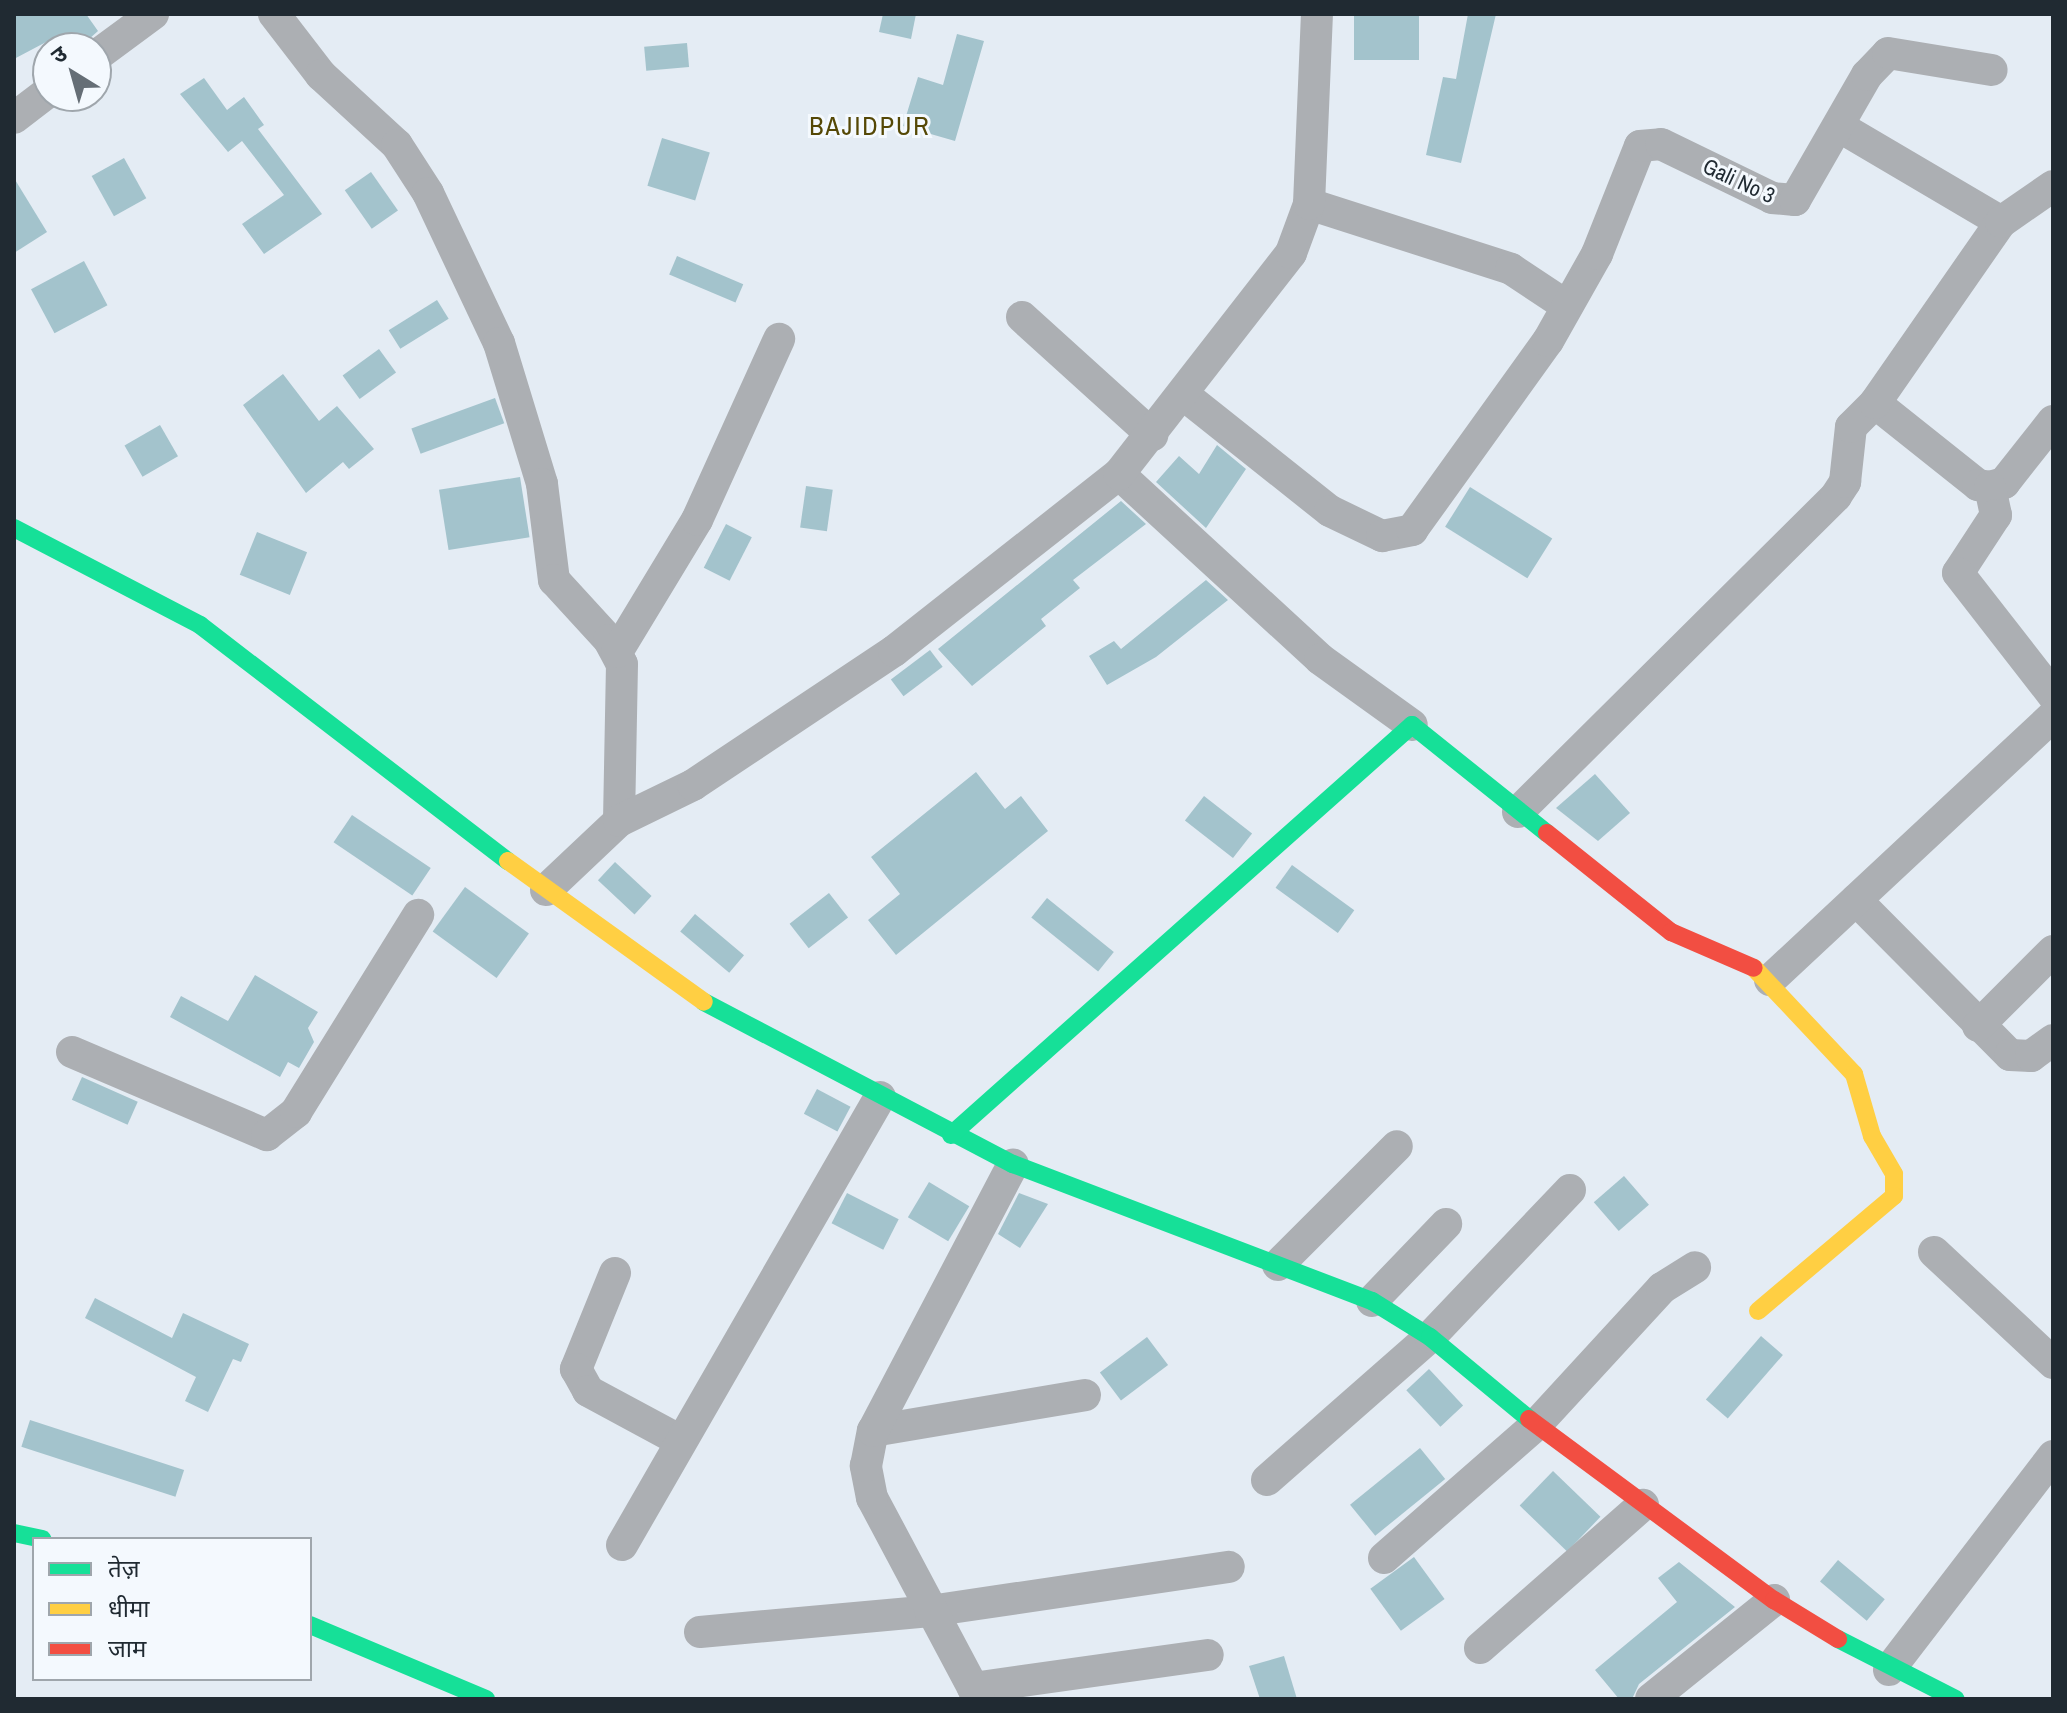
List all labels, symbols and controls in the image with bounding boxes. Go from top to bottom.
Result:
north arrow [32,32,112,112]
text: उ [45,39,73,70]
district label: BAJIDPUR [809,110,931,142]
street label: Gali No 3 [1699,153,1779,209]
legend [32,1537,312,1681]
text: तेज़ [108,1552,140,1584]
text: धीमा [108,1592,150,1624]
text: जाम [108,1632,146,1664]

